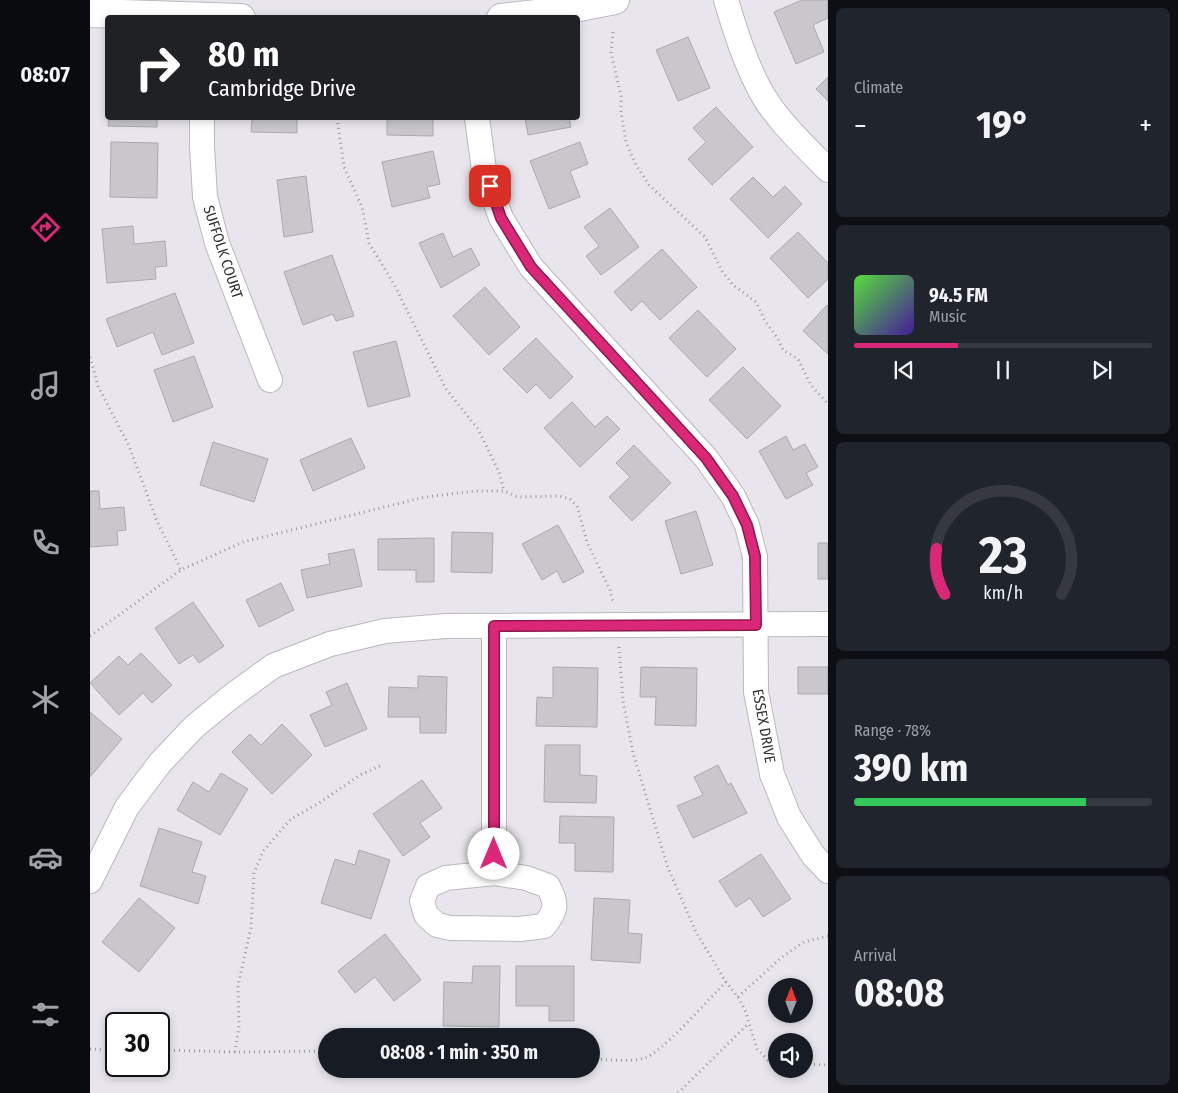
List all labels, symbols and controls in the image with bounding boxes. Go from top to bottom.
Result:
text: 80 m [208,33,280,75]
icon: right [125,35,190,100]
text: 08:07 [20,61,70,88]
text: Cambridge Drive [208,75,356,102]
text: Climate [854,78,903,97]
text: 19° [976,102,1030,148]
text: − [854,109,867,142]
text: + [1139,109,1152,142]
pin [469,165,511,207]
icon: arrive [476,172,504,200]
street label: SUFFOLK COURT [199,203,247,301]
icon: directions [28,210,63,245]
text: 94.5 FM [929,284,988,307]
text: Music [929,307,966,326]
icon: previous [890,356,918,384]
icon: pause [989,356,1017,384]
icon: next [1088,356,1116,384]
icon: music [28,368,63,403]
text: 23 [978,524,1027,587]
icon: phone [28,525,63,560]
text: km/h [983,582,1023,604]
icon: climate [28,682,63,717]
street label: ESSEX DRIVE [749,688,779,764]
text: Range · 78% [854,721,931,740]
text: 390 km [854,745,968,791]
position arrow [467,827,519,879]
icon: car [28,840,63,875]
text: Arrival [854,946,896,965]
text: 08:08 [854,970,944,1016]
north arrow [768,978,812,1022]
map controls [768,978,813,1078]
icon: filters [28,997,63,1032]
speed limit sign: 30 [105,1012,170,1077]
button: sound [768,1033,813,1078]
text: 08:08 · 1 min · 350 m [380,1041,538,1064]

